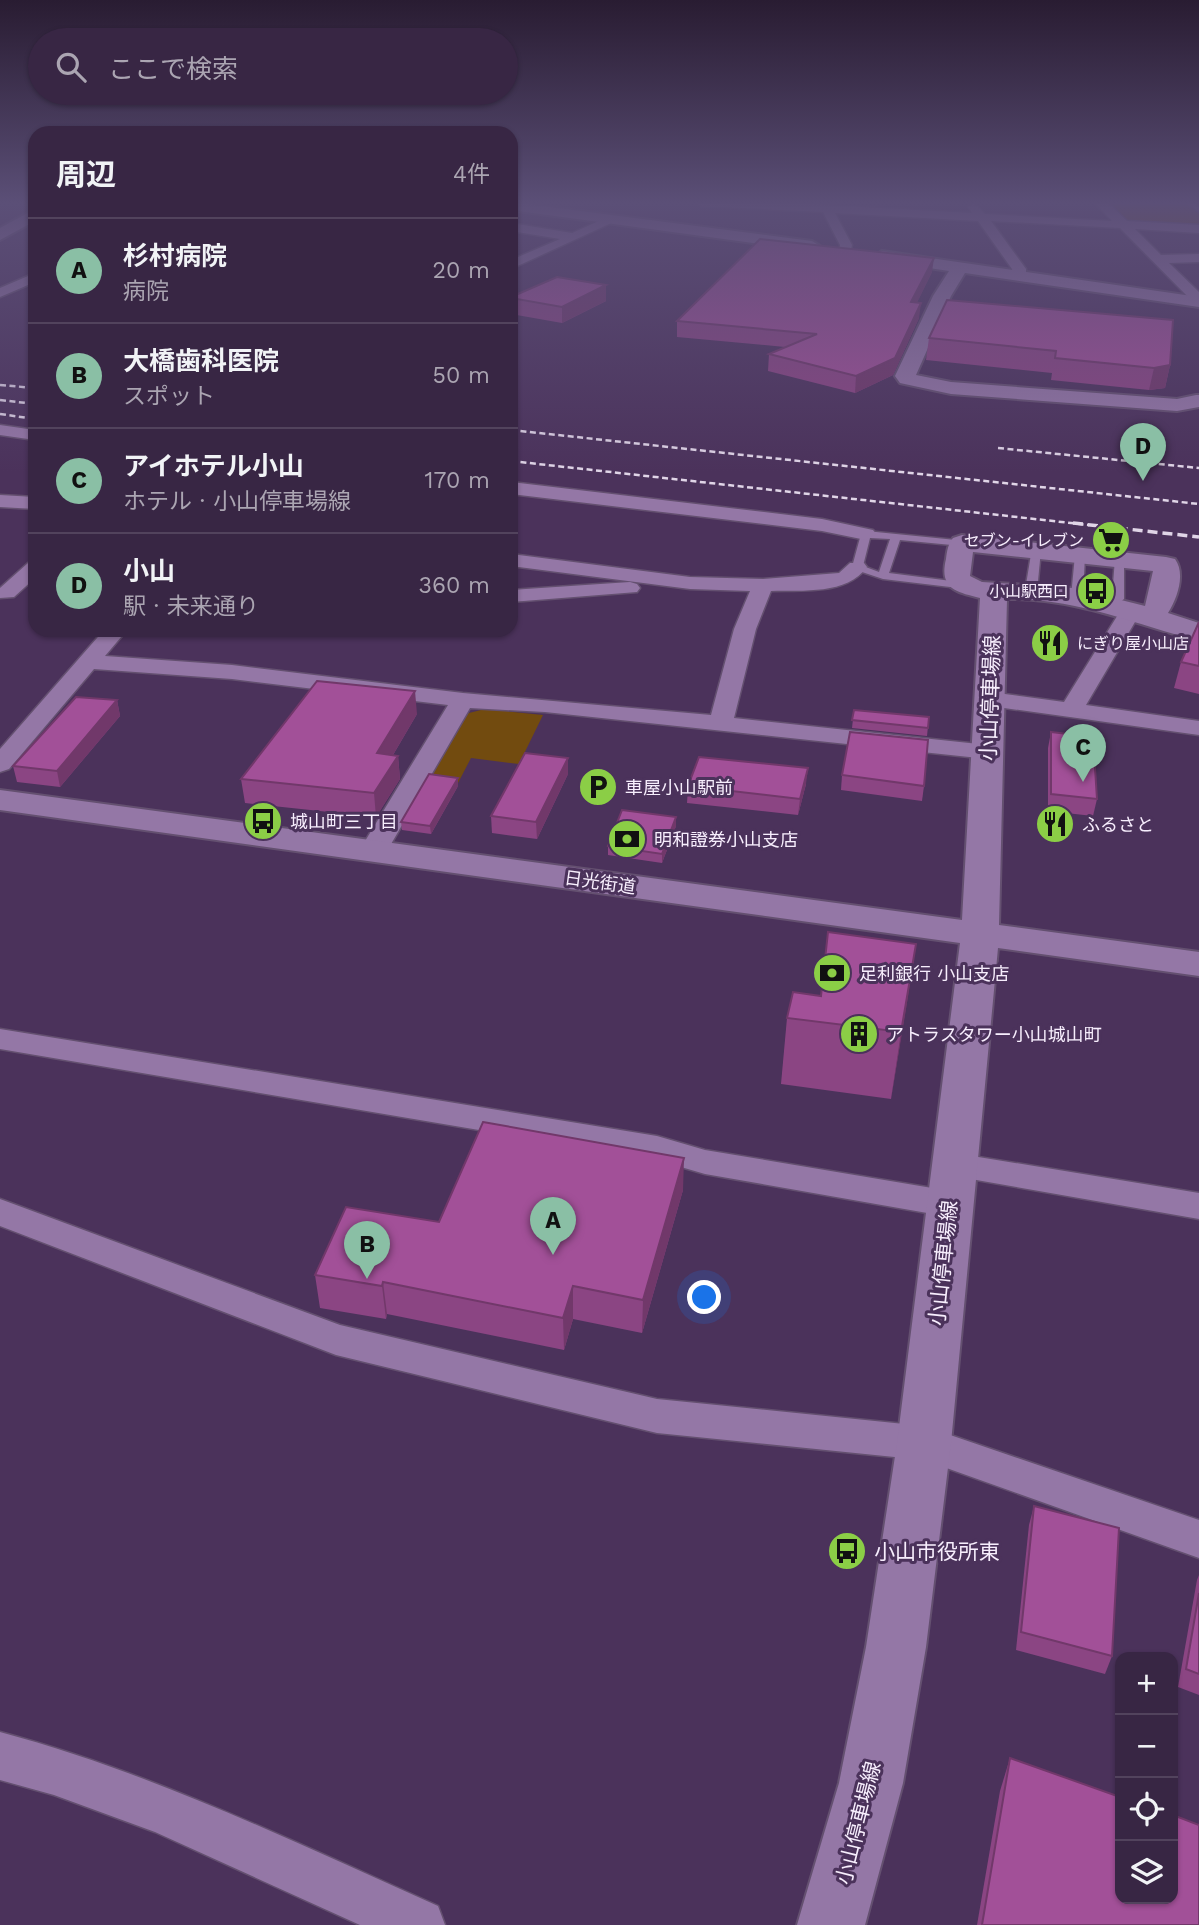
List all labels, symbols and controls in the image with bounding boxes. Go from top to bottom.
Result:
search box [28,28,518,105]
icon: search [52,48,90,86]
text: ここで検索 [108,54,238,84]
text: 周辺 [56,157,116,192]
text: 4件 [453,161,490,188]
text: 杉村病院 [123,241,227,271]
text: A [71,257,87,284]
text: 20 m [433,257,490,284]
text: 病院 [123,278,169,305]
text: 大橋歯科医院 [123,346,279,376]
text: B [71,362,87,389]
text: 50 m [433,362,490,389]
text: スポット [123,383,215,410]
pin: D [1120,423,1166,481]
text: アイホテル小山 [123,451,304,481]
text: C [71,467,87,494]
text: 170 m [425,467,490,494]
text: ホテル · 小山停車場線 [123,488,351,515]
supermarket icon: セブン-イレブン [1090,519,1132,561]
place label: セブン-イレブン [964,531,1084,550]
text: 小山 [123,556,175,586]
bus stop icon: 小山駅西口 [1075,570,1117,612]
text: D [71,572,87,599]
text: 360 m [419,572,490,599]
place label: 小山駅西口 [989,582,1069,601]
text: 駅 · 未来通り [123,593,259,620]
restaurant icon: にぎり屋小山店 [1029,622,1071,664]
place label: にぎり屋小山店 [1077,634,1189,653]
street label: 小山停車場線 [975,635,1005,761]
pin: C [1060,724,1106,782]
parking icon: 車屋小山駅前 [577,766,619,808]
place label: 車屋小山駅前 [625,777,733,798]
bus stop icon: 城山町三丁目 [242,800,284,842]
restaurant icon: ふるさと [1034,803,1076,845]
place label: 城山町三丁目 [290,811,398,832]
place label: ふるさと [1082,814,1154,835]
bank icon: 明和證券小山支店 [606,818,648,860]
place label: 明和證券小山支店 [654,829,798,850]
street label: 日光街道 [563,867,637,897]
bank icon: 足利銀行 小山支店 [811,952,853,994]
place label: 足利銀行 小山支店 [859,963,1009,984]
building icon: アトラスタワー小山城山町 [838,1013,880,1055]
place label: アトラスタワー小山城山町 [886,1024,1102,1045]
pin: A [530,1197,576,1255]
street label: 小山停車場線 [924,1199,962,1327]
pin: B [344,1221,390,1279]
your location [687,1280,721,1314]
bus stop icon: 小山市役所東 [826,1530,868,1572]
place label: 小山市役所東 [874,1539,1000,1564]
map controls [1115,1652,1178,1904]
button: + [1115,1652,1178,1715]
button: − [1115,1715,1178,1778]
street label: 小山停車場線 [831,1759,885,1887]
button: locate [1115,1778,1178,1841]
button: layers [1115,1841,1178,1904]

